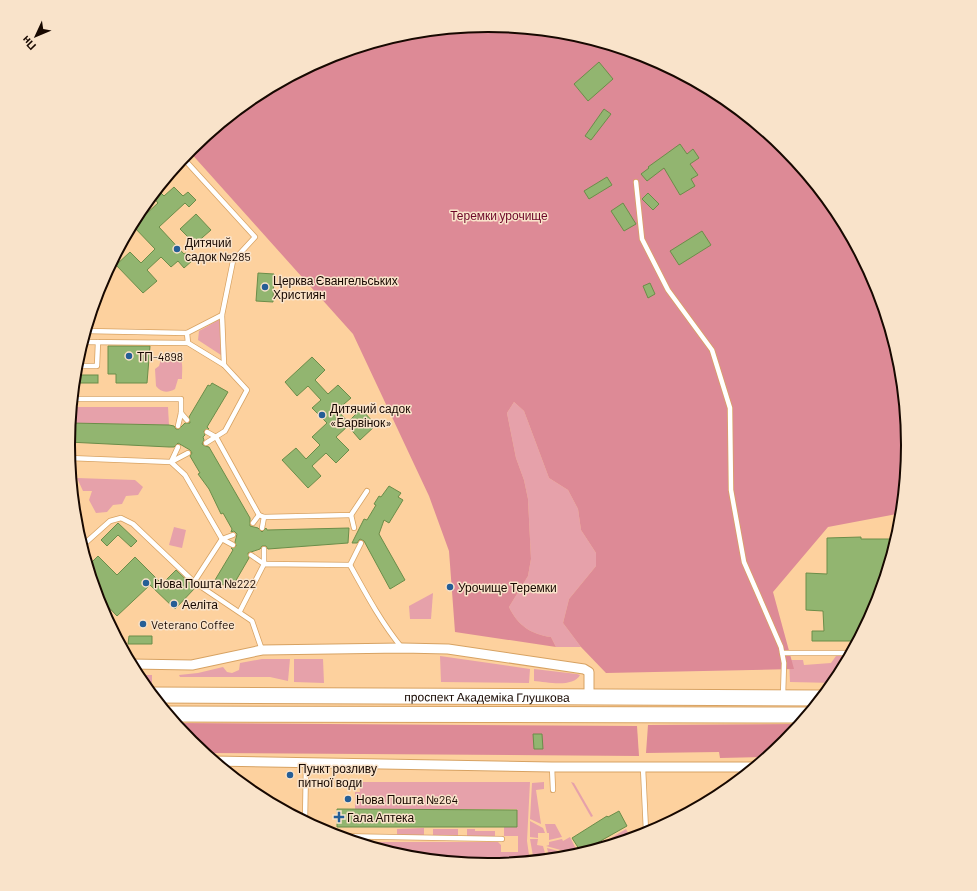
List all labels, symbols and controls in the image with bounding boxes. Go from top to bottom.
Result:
north arrow [16,16,56,56]
text: Пн [19,34,38,53]
park label: Теремки урочище [450,208,548,223]
place label: Дитячий садок №285 [185,235,251,264]
marker: Дитячий садок №285 [172,244,182,254]
place label: Церква Євангельських Християн [273,273,398,302]
marker: Церква Євангельських Християн [260,282,270,292]
place label: ТП-4898 [137,349,183,363]
marker: ТП-4898 [124,351,134,361]
place label: Дитячий садок «Барвінок» [330,401,411,430]
marker: Дитячий садок «Барвінок» [317,410,327,420]
place label: Нова Пошта №222 [154,576,256,590]
marker: Нова Пошта №222 [141,578,151,588]
place label: Урочище Теремки [458,580,557,595]
marker: Урочище Теремки [445,582,455,592]
place label: Аеліта [182,597,218,611]
marker: Аеліта [169,599,179,609]
place label: Veterano Coffee [151,617,235,631]
marker: Veterano Coffee [138,619,148,629]
street label: проспект Академіка Глушкова [404,689,570,705]
place label: Пункт розливу питної води [298,761,377,790]
marker: Пункт розливу питної води [285,770,295,780]
place label: Нова Пошта №264 [356,792,458,806]
marker: Нова Пошта №264 [343,794,353,804]
place label: Гала Аптека [347,810,415,824]
marker: Гала Аптека [334,812,344,822]

